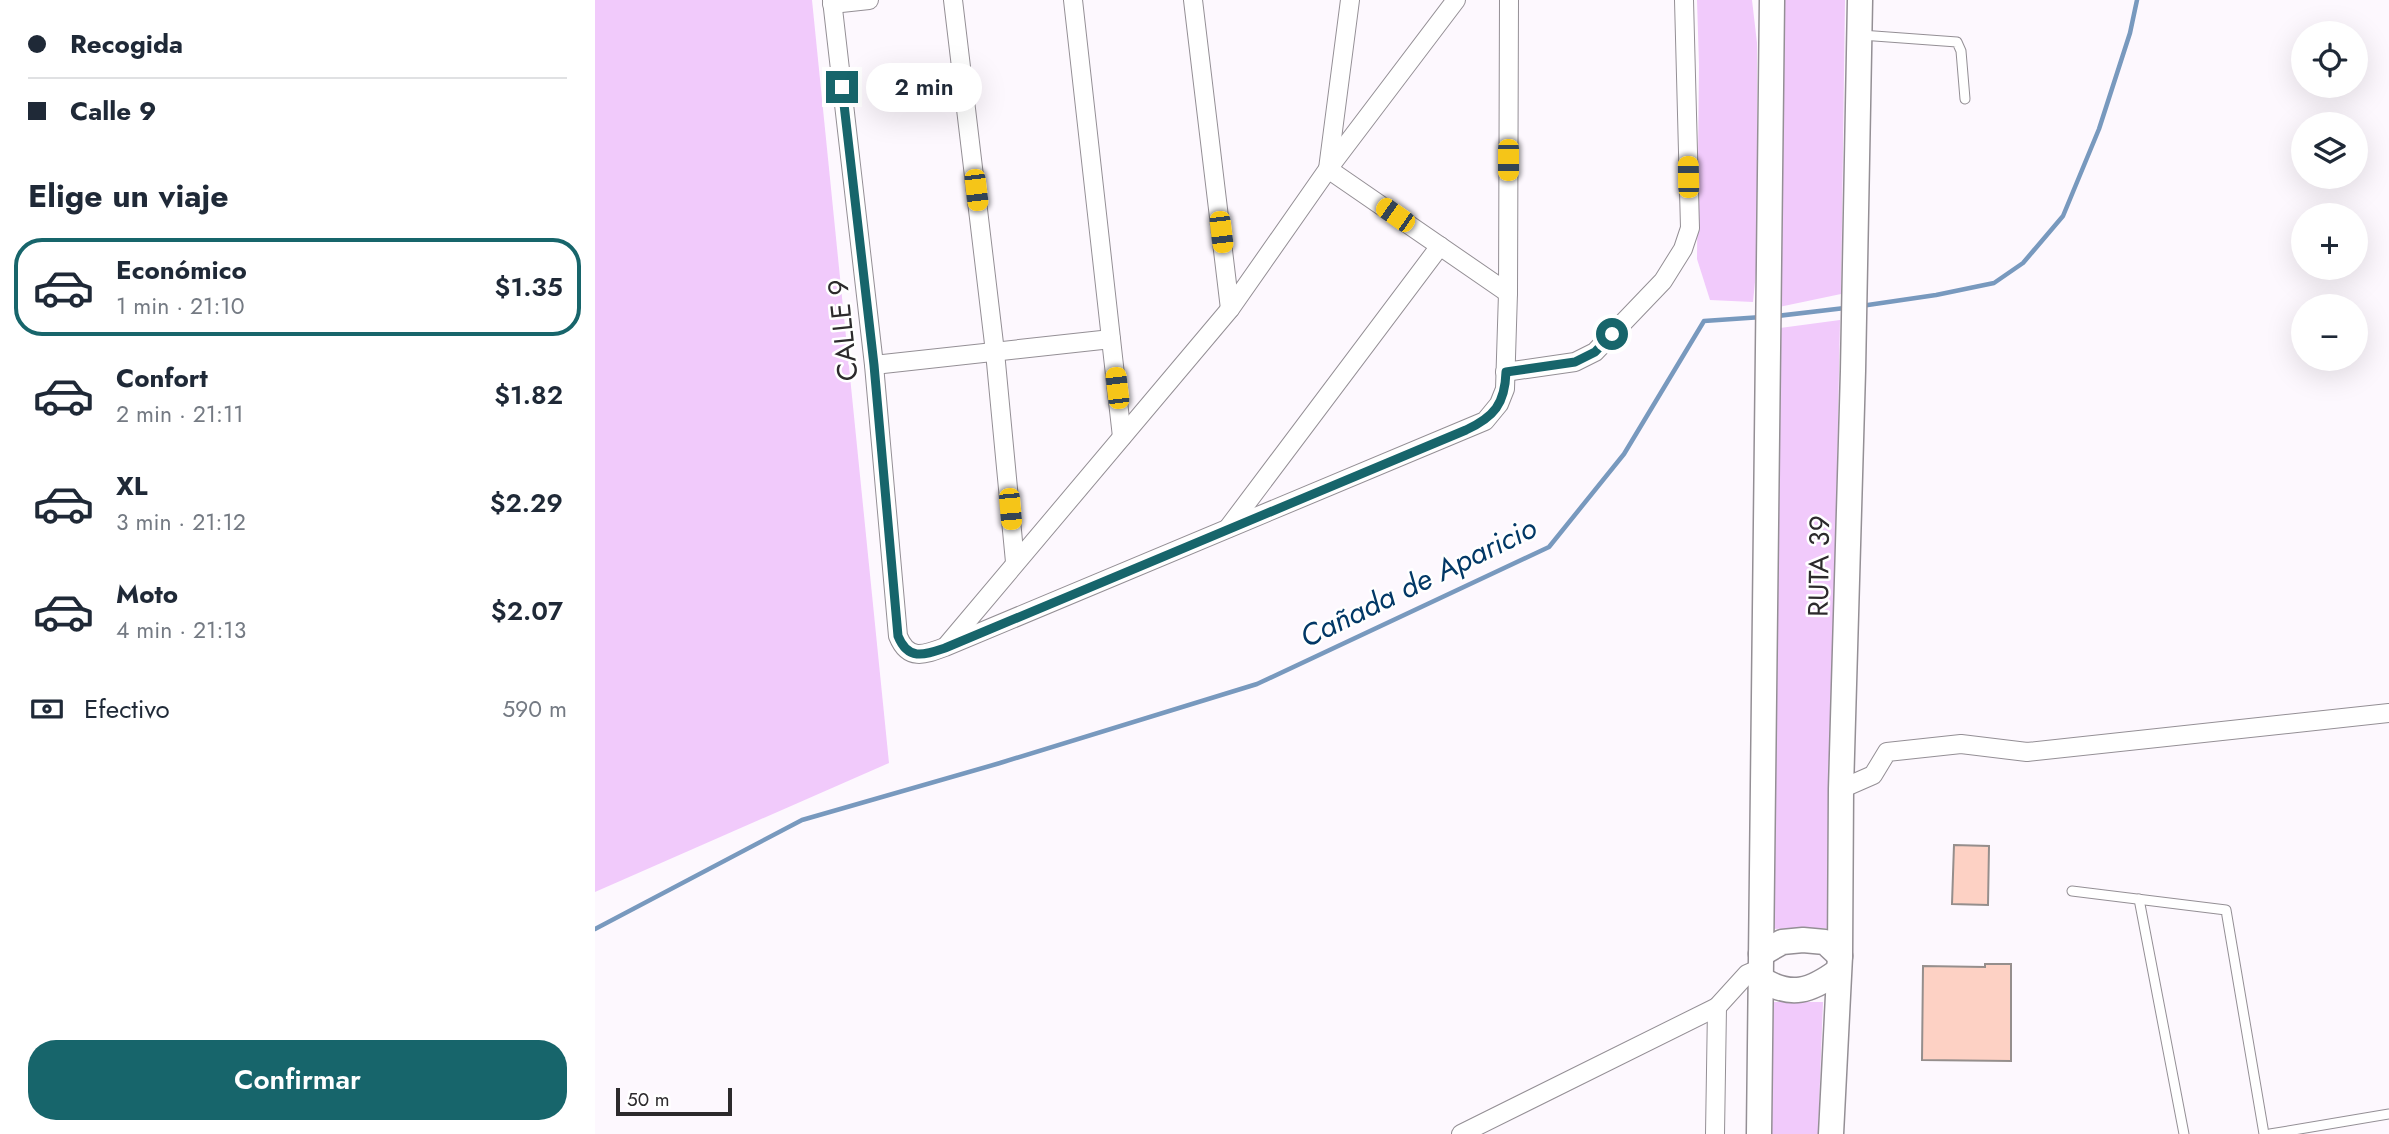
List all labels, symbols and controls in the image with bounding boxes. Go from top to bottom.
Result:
map controls [2291,21,2368,371]
button: locate [2291,21,2368,98]
text: Recogida [70,25,183,63]
callout: 2 min [867,62,982,112]
text: 2 min [894,70,954,104]
route end [826,71,858,103]
text: Calle 9 [70,92,156,130]
button: layers [2291,112,2368,189]
car [1498,139,1519,181]
car [1678,156,1699,198]
car [964,168,989,212]
text: Elige un viaje [28,173,229,219]
car [1372,194,1419,236]
button: + [2291,203,2368,280]
car [1209,210,1234,254]
text: Económico [116,251,247,289]
icon: car [32,256,95,319]
text: $1.35 [495,268,563,306]
street label: CALLE 9 [817,277,869,383]
text: 1 min · 21:10 [116,289,244,323]
button: − [2291,294,2368,371]
route start [1596,318,1628,350]
text: Confort [116,359,208,397]
icon: car [32,364,95,427]
car [1105,366,1130,410]
text: $1.82 [494,376,563,414]
text: 2 min · 21:11 [116,397,244,431]
text: XL [116,467,148,505]
icon: car [32,472,95,535]
text: $2.29 [490,484,563,522]
car [998,487,1023,531]
text: 3 min · 21:12 [116,505,246,539]
water label: Cañada de Aparicio [1292,506,1544,658]
street label: RUTA 39 [1798,515,1840,617]
text: Moto [116,575,178,613]
icon: car [32,580,95,643]
text: $2.07 [491,592,563,630]
text: 4 min · 21:13 [116,613,246,647]
icon: cash [28,690,66,728]
text: Efectivo [84,690,170,728]
text: 590 m [502,692,567,726]
button: Confirmar [28,1040,567,1120]
scale bar [616,1085,731,1117]
text: 50 m [627,1086,670,1113]

